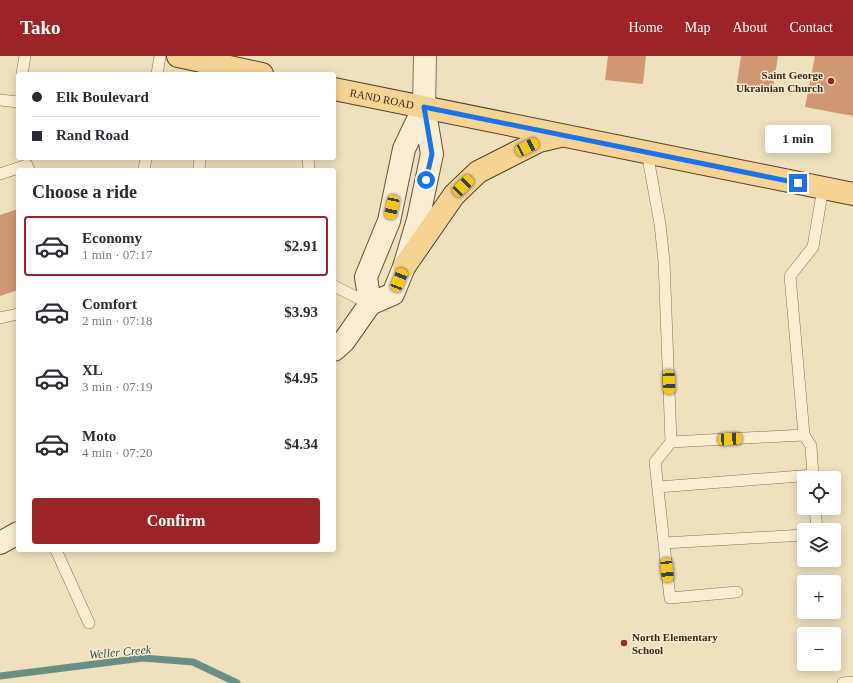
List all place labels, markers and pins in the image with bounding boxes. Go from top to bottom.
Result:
place label: Saint George Ukrainian Church [736,69,823,94]
marker: Saint George Ukrainian Church [826,76,836,86]
place label: North Elementary School [632,631,718,656]
marker: North Elementary School [619,638,629,648]

